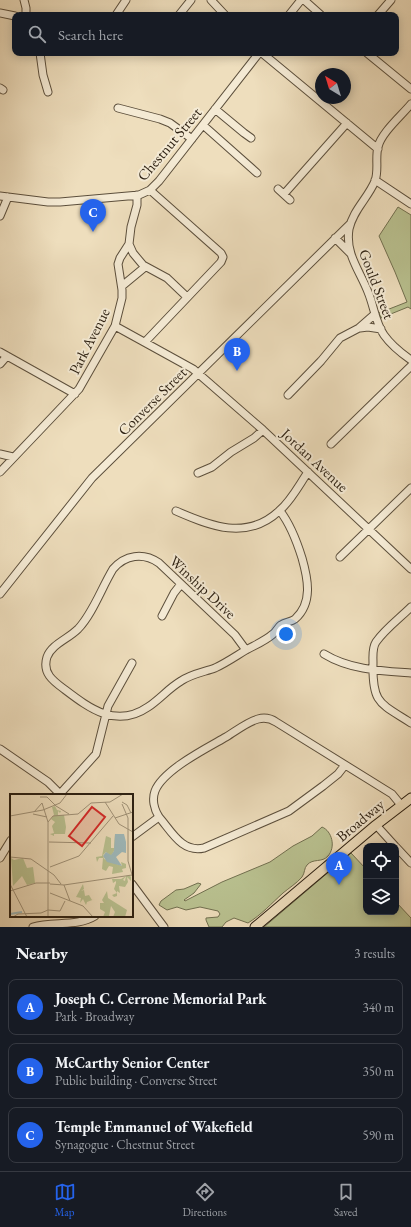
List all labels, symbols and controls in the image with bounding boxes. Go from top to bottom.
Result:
search box [12,12,399,56]
icon: search [26,23,48,45]
text: Search here [58,25,123,44]
north arrow [315,68,351,104]
street label: Chestnut Street [133,103,205,185]
pin: C [80,199,106,232]
street label: Gould Street [355,246,399,322]
street label: Park Avenue [64,305,114,377]
pin: B [224,338,250,371]
street label: Converse Street [114,362,191,439]
street label: Jordan Avenue [276,423,353,496]
street label: Winship Drive [166,551,240,623]
your location [276,624,296,644]
inset map [10,794,133,917]
street label: Broadway [332,794,388,846]
map controls [363,843,399,915]
button: locate [363,843,399,879]
pin: A [326,852,352,885]
button: layers [363,879,399,915]
text: Nearby [16,942,68,964]
text: 3 results [354,945,395,962]
text: Joseph C. Cerrone Memorial Park [55,989,267,1008]
text: A [25,999,35,1016]
text: 340 m [363,999,394,1016]
text: Park · Broadway [55,1008,134,1025]
text: McCarthy Senior Center [55,1053,210,1072]
text: B [26,1063,34,1080]
text: 350 m [363,1063,394,1080]
text: Public building · Converse Street [55,1072,217,1089]
text: Temple Emmanuel of Wakefield [55,1117,253,1136]
text: C [25,1127,35,1144]
text: 590 m [363,1127,394,1144]
text: Synagogue · Chestnut Street [55,1136,195,1153]
tab: Map [54,1181,76,1219]
tab: Directions [183,1181,227,1219]
tab: Saved [334,1181,357,1219]

